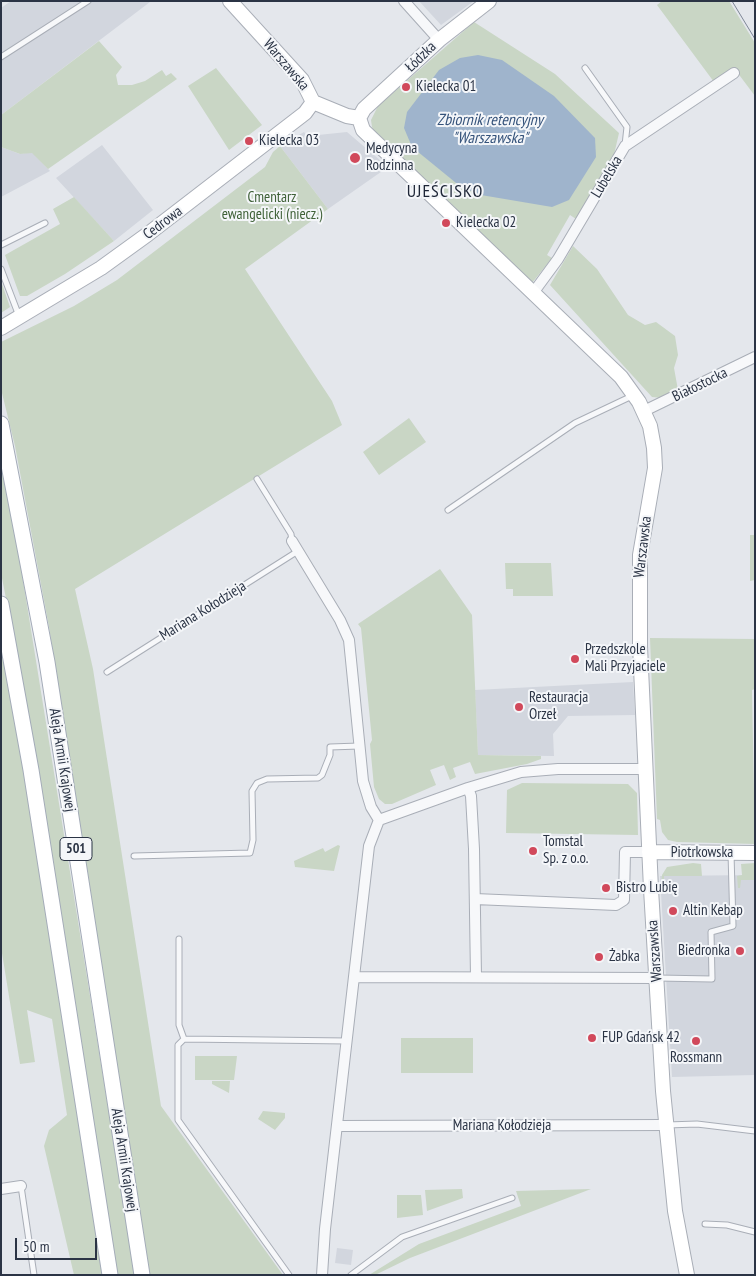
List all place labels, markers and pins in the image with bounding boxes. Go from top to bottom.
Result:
place label: Kielecka 01 [416,78,476,96]
marker: Kielecka 01 [400,81,412,93]
place label: Kielecka 03 [259,132,319,150]
marker: Kielecka 03 [243,135,255,147]
place label: Medycyna Rodzinna [366,140,417,175]
marker: Medycyna Rodzinna [348,151,362,165]
place label: Kielecka 02 [456,214,516,232]
marker: Kielecka 02 [440,217,452,229]
place label: Przedszkole Mali Przyjaciele [585,641,666,676]
marker: Przedszkole Mali Przyjaciele [569,653,581,665]
place label: Restauracja Orzeł [529,689,588,724]
marker: Restauracja Orzeł [513,701,525,713]
place label: Tomstal Sp. z o.o. [543,833,589,868]
marker: Tomstal Sp. z o.o. [527,845,539,857]
place label: Bistro Lubię [616,879,678,897]
marker: Bistro Lubię [600,882,612,894]
place label: Altin Kebap [683,902,743,920]
marker: Altin Kebap [667,905,679,917]
place label: Biedronka [678,942,730,960]
marker: Biedronka [734,945,746,957]
place label: Żabka [609,948,640,966]
marker: Żabka [593,951,605,963]
place label: FUP Gdańsk 42 [602,1029,680,1047]
marker: FUP Gdańsk 42 [586,1032,598,1044]
marker: Rossmann [690,1035,702,1047]
place label: Rossmann [670,1049,722,1067]

